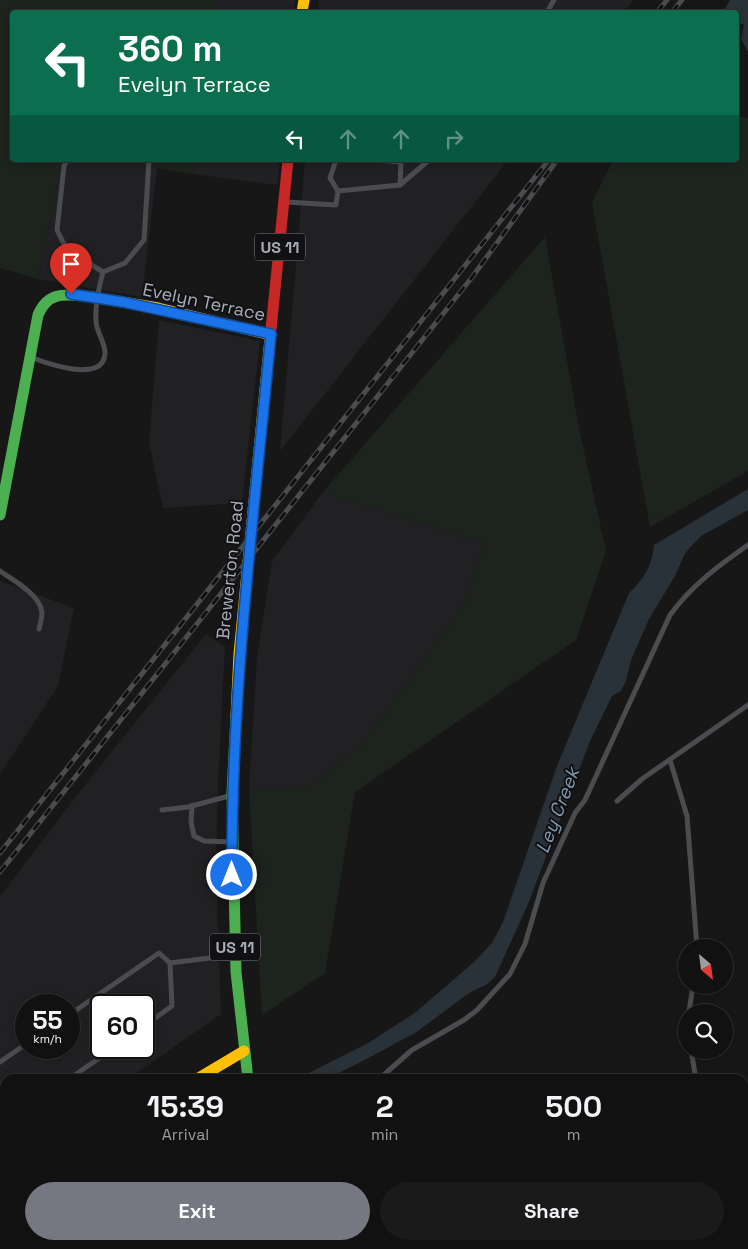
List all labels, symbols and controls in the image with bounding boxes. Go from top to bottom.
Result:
text: 360 m [118,27,222,71]
icon: left [35,30,100,95]
text: Evelyn Terrace [118,70,271,98]
icon: left [281,125,309,153]
icon: ahead [334,125,362,153]
icon: ahead [387,125,415,153]
icon: right [440,125,468,153]
road number: US 11 [255,233,305,260]
pin [50,243,92,294]
icon: arrive [57,250,85,278]
street label: Evelyn Terrace [141,277,268,326]
street label: Brewerton Road [211,499,248,640]
water label: Ley Creek [530,761,586,857]
position arrow [205,848,257,900]
road number: US 11 [210,934,260,960]
north arrow [678,939,732,994]
map controls [678,939,733,1059]
speed limit sign: 60 [90,994,155,1059]
text: 55 [32,1004,63,1036]
button: search [678,1004,733,1059]
text: km/h [33,1031,62,1047]
text: 15:39 [147,1087,224,1126]
text: 2 [376,1087,394,1126]
text: 500 [545,1087,602,1126]
text: Arrival [162,1124,209,1145]
text: min [371,1124,398,1145]
text: m [567,1124,581,1145]
button: Exit [25,1182,370,1240]
button: Share [380,1182,724,1240]

